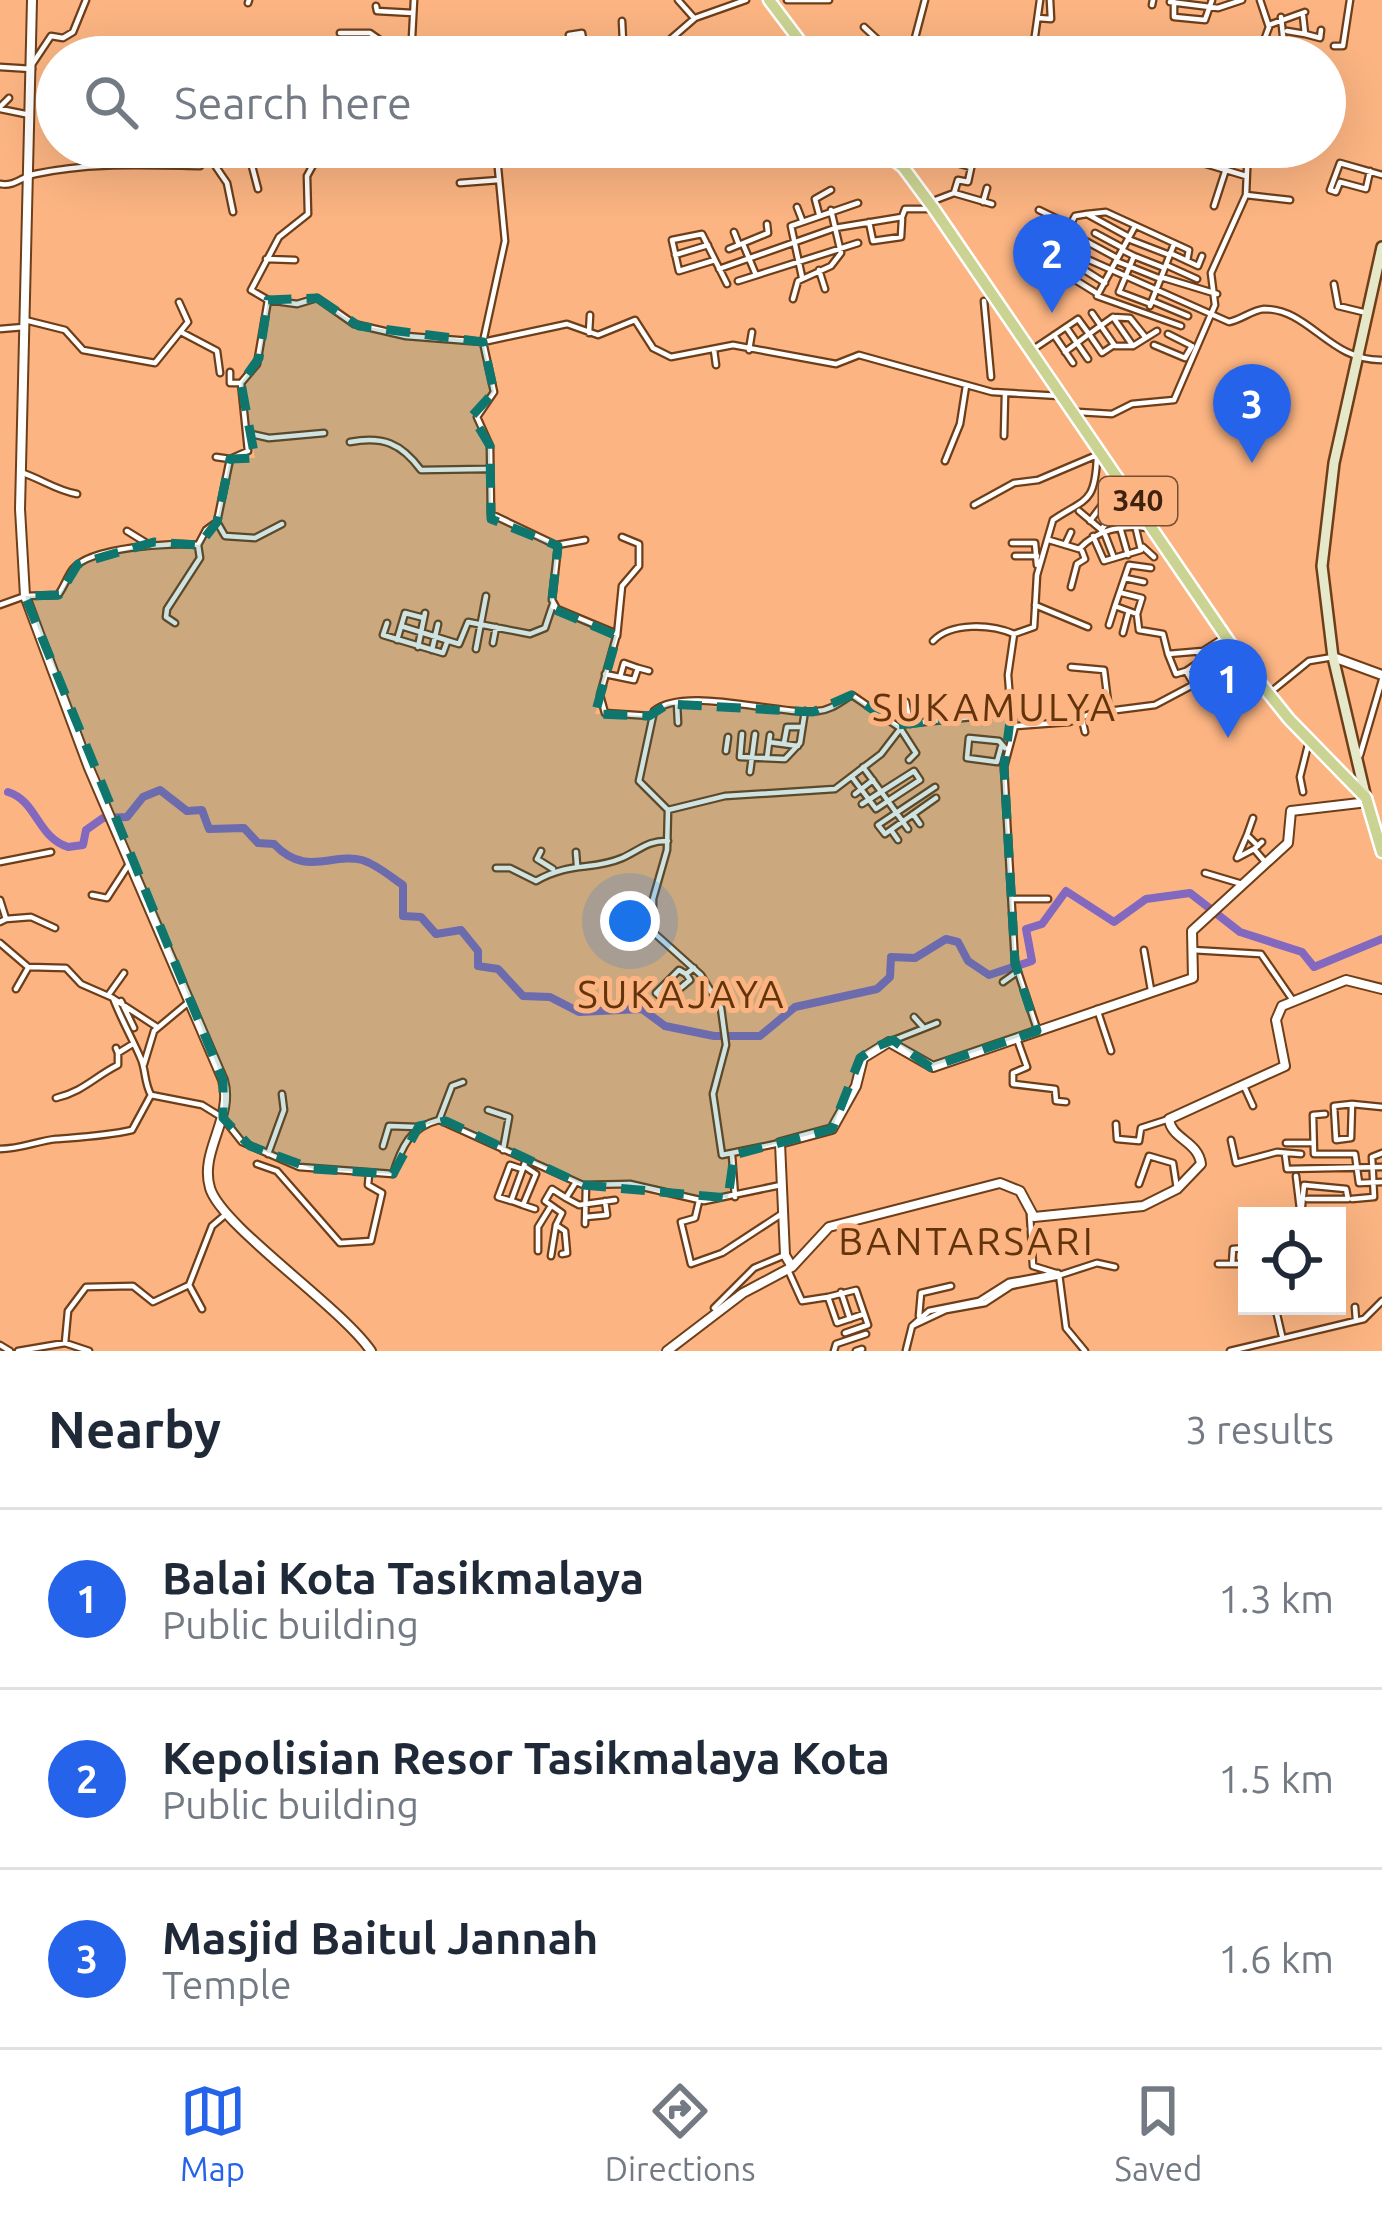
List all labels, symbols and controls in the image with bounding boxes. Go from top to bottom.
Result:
search box [36,36,1346,168]
icon: search [78,69,144,135]
text: Search here [174,77,412,128]
pin: 2 [1013,214,1091,313]
pin: 3 [1213,364,1291,463]
road number: 340 [1099,477,1177,525]
pin: 1 [1189,639,1267,738]
district label: SUKAMULYA [872,685,1118,728]
your location [600,891,660,951]
district label: SUKAJAYA [577,972,787,1015]
map controls [1238,1207,1346,1315]
button: locate [1238,1207,1346,1315]
district label: BANTARSARI [838,1219,1096,1262]
text: Nearby [48,1400,221,1458]
text: 3 results [1185,1408,1334,1451]
text: Balai Kota Tasikmalaya [162,1552,644,1603]
text: 1 [76,1577,98,1620]
text: 1.3 km [1218,1577,1334,1620]
text: Public building [162,1603,419,1646]
text: Kepolisian Resor Tasikmalaya Kota [162,1732,890,1783]
text: 2 [76,1757,98,1800]
text: 1.5 km [1218,1757,1334,1800]
text: Public building [162,1783,419,1826]
text: Masjid Baitul Jannah [162,1912,598,1963]
text: 3 [76,1937,98,1980]
text: 1.6 km [1218,1937,1334,1980]
text: Temple [162,1963,292,2006]
tab: Map [180,2078,246,2187]
tab: Directions [605,2078,755,2187]
tab: Saved [1115,2078,1202,2187]

